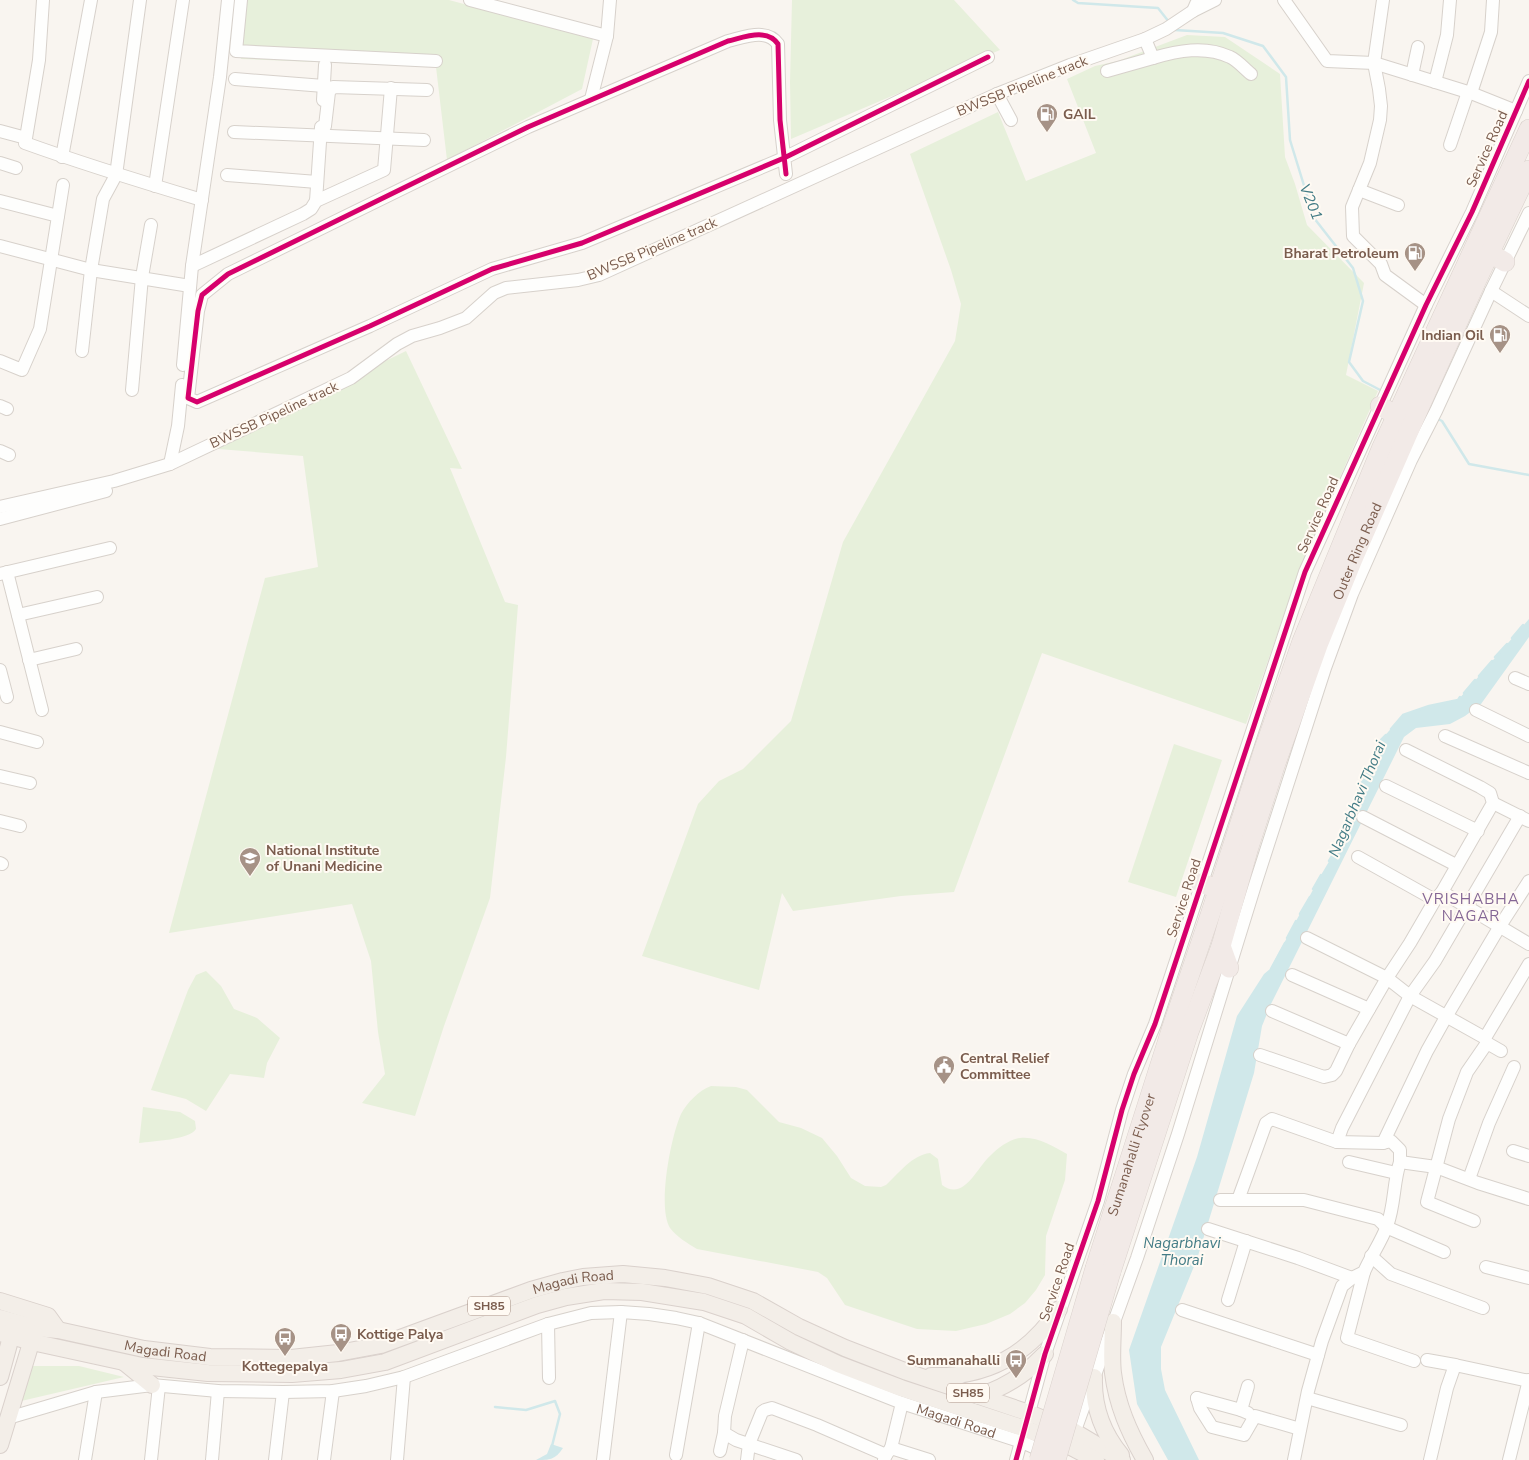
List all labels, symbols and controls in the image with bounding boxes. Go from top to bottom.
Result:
street label: BWSSB Pipeline track [954,51,1091,121]
fuel station icon: GAIL [1035,102,1059,133]
place label: GAIL [1063,105,1096,124]
street label: Service Road [1462,108,1512,190]
water label: V201 [1295,181,1327,223]
street label: BWSSB Pipeline track [584,213,721,285]
fuel station icon: Bharat Petroleum [1403,241,1427,272]
place label: Bharat Petroleum [1284,244,1399,263]
fuel station icon: Indian Oil [1488,323,1512,354]
place label: Indian Oil [1421,326,1485,345]
street label: BWSSB Pipeline track [207,376,342,453]
street label: Service Road [1293,474,1343,556]
street label: Outer Ring Road [1328,499,1386,603]
water label: Nagarbhavi Thorai [1324,738,1391,860]
place label: National Institute of Unani Medicine [266,841,383,876]
school or university icon: National Institute of Unani Medicine [238,846,262,877]
street label: Service Road [1162,856,1206,940]
district label: VRISHABHA NAGAR [1421,889,1520,926]
place label: Central Relief Committee [960,1049,1050,1084]
public building icon: Central Relief Committee [932,1054,956,1085]
street label: Sumanahalli Flyover [1103,1091,1160,1218]
water label: Nagarbhavi Thorai [1143,1233,1221,1270]
street label: Service Road [1035,1240,1079,1324]
street label: Magadi Road [530,1265,615,1299]
road number: SH85 [468,1296,510,1315]
bus stop icon: Kottige Palya [329,1322,353,1353]
place label: Kottige Palya [357,1325,444,1344]
bus stop icon: Kottegepalya [273,1326,297,1357]
street label: Magadi Road [123,1335,208,1366]
bus stop icon: Summanahalli [1004,1348,1028,1379]
place label: Summanahalli [907,1351,1000,1370]
place label: Kottegepalya [242,1357,328,1376]
road number: SH85 [947,1384,989,1402]
street label: Magadi Road [914,1399,999,1442]

